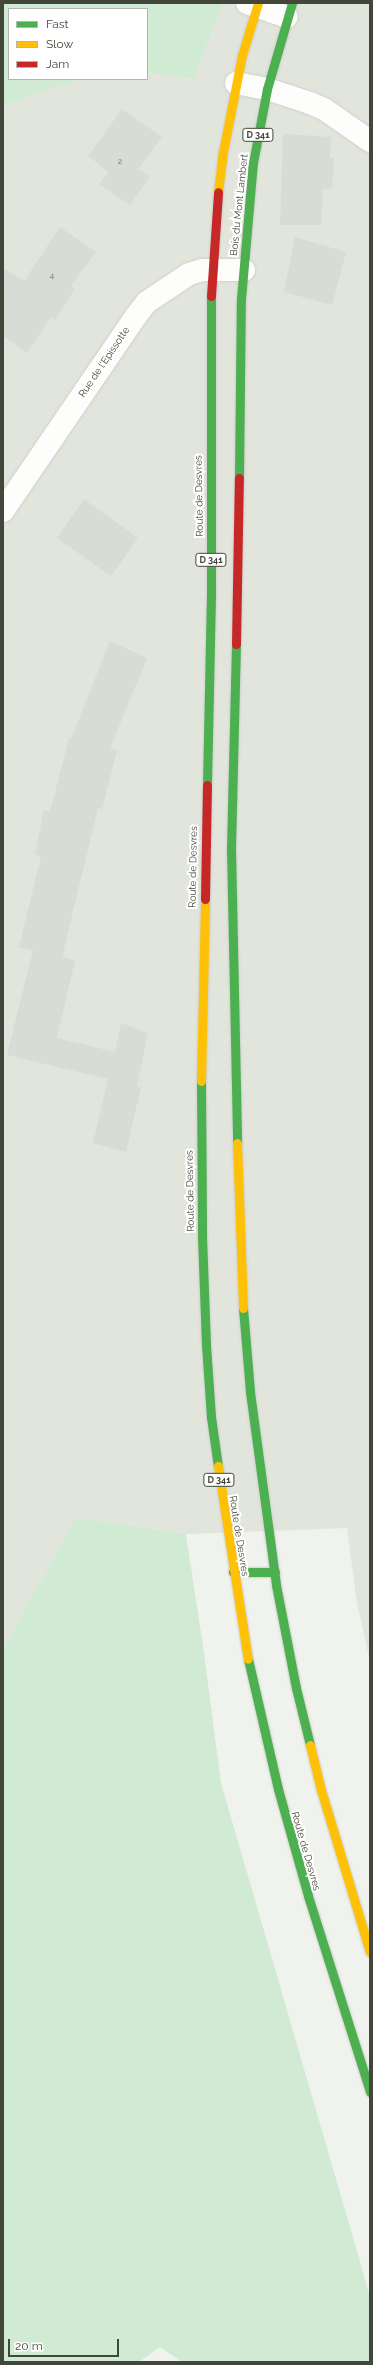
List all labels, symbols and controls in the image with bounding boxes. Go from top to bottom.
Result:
legend [8,8,148,80]
text: Fast [46,17,69,31]
text: Slow [46,37,73,51]
text: Jam [46,57,69,71]
road number: D 341 [242,128,274,142]
street label: Bois du Mont Lambert [228,153,250,257]
house number: 2 [118,157,122,167]
house number: 4 [50,271,54,281]
street label: Rue de l'Epissotte [76,324,132,400]
street label: Route de Desvres [192,455,206,537]
road number: D 341 [195,553,227,567]
street label: Route de Desvres [186,826,200,908]
street label: Route de Desvres [183,1150,197,1232]
road number: D 341 [203,1473,235,1487]
street label: Route de Desvres [227,1495,251,1577]
street label: Route de Desvres [289,1810,323,1892]
scale bar [10,2331,121,2357]
text: 20 m [15,2339,43,2353]

